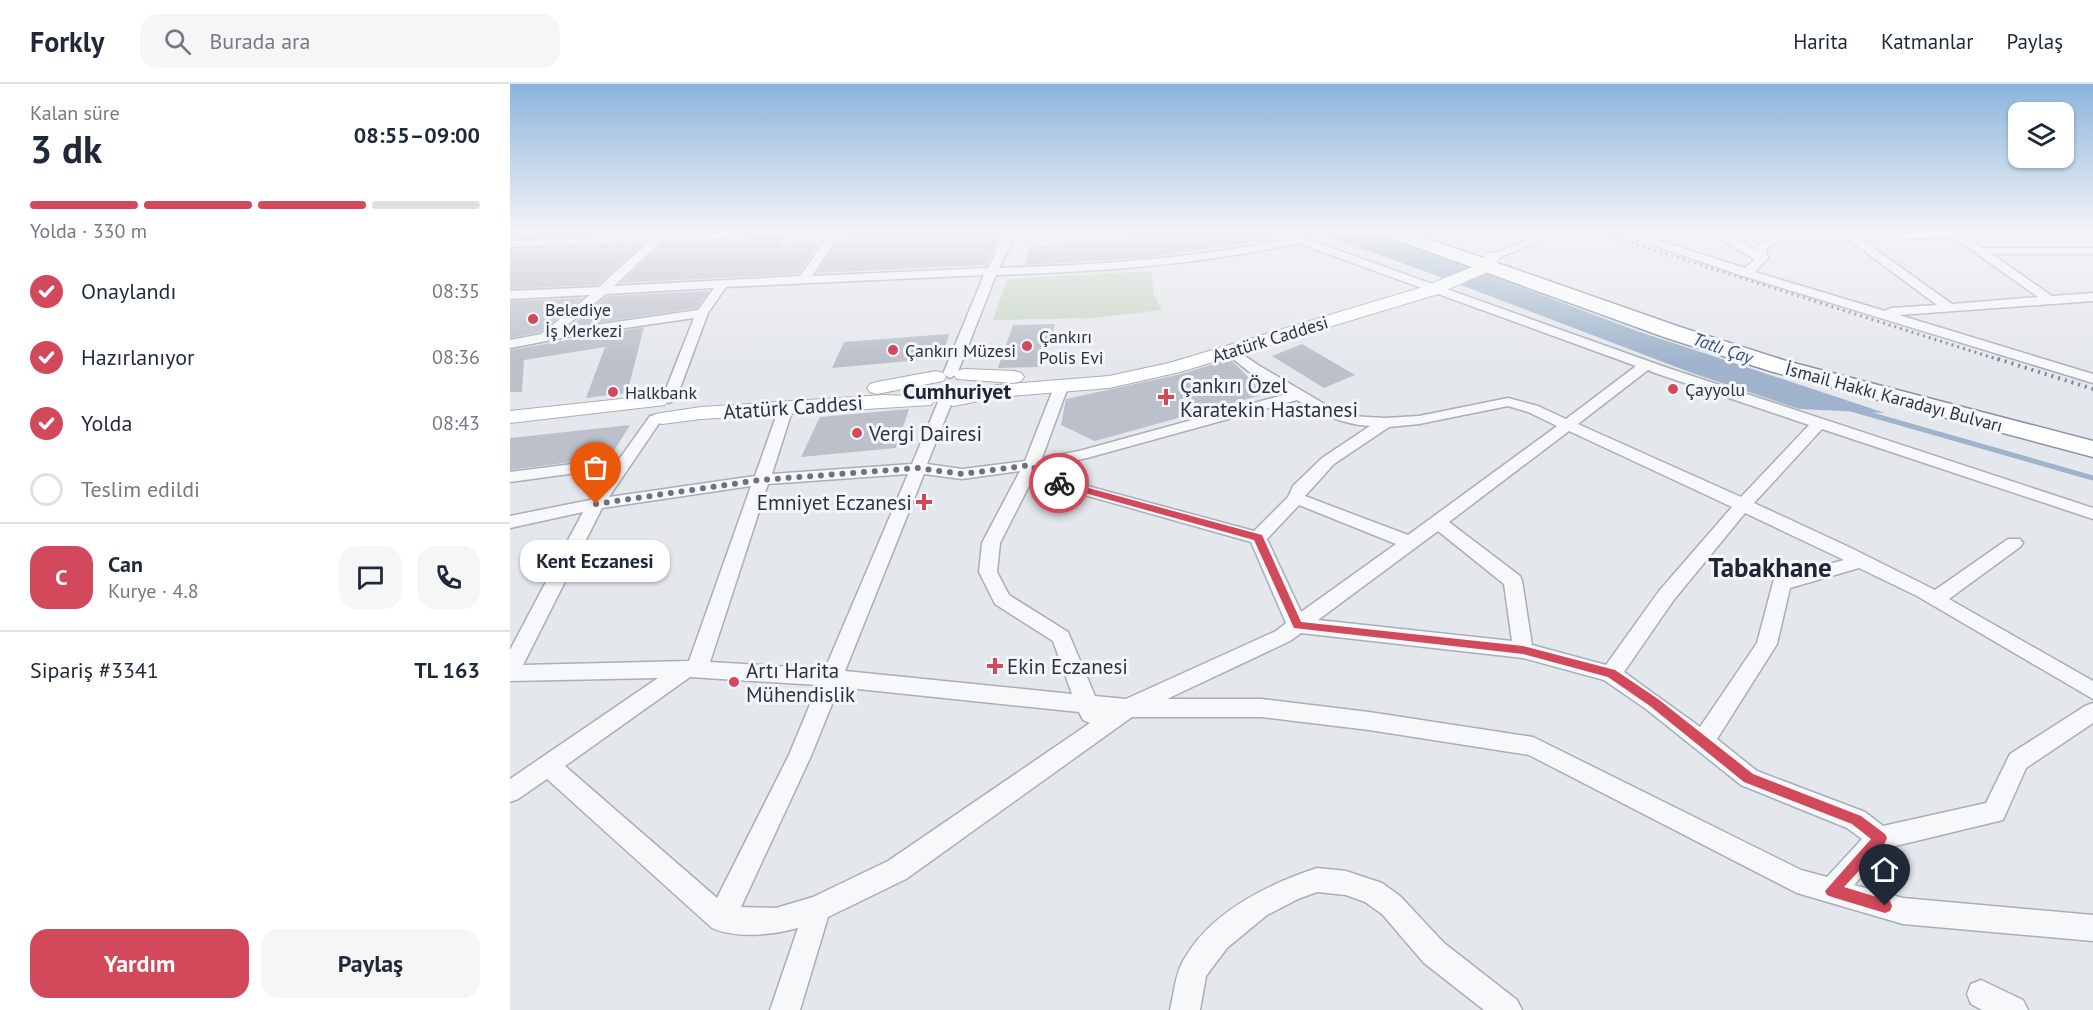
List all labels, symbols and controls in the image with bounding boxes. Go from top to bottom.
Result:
search box [140,14,560,68]
text: Forkly [30,23,104,60]
icon: search [161,25,194,58]
text: Burada ara [209,27,310,55]
text: Harita [1793,28,1848,55]
text: Katmanlar [1881,28,1973,55]
text: Paylaş [2006,28,2063,55]
text: Kalan süre [30,100,120,126]
map controls [2008,102,2074,168]
button: layers [2008,102,2074,168]
text: 08:55–09:00 [354,121,480,149]
text: 3 dk [30,123,102,174]
text: Yolda · 330 m [30,218,147,244]
icon: check [30,275,63,308]
text: Onaylandı [81,277,176,305]
text: 08:35 [432,278,480,304]
place label: Belediye İş Merkezi [545,298,622,342]
street label: Atatürk Caddesi [1209,310,1331,368]
marker: Belediye İş Merkezi [526,312,540,326]
place label: Çankırı Polis Evi [1039,325,1104,369]
water label: Tatlı Çay [1690,327,1757,369]
place label: Çankırı Müzesi [905,339,1016,362]
marker: Çankırı Polis Evi [1020,339,1034,353]
icon: check [30,341,63,374]
text: Hazırlanıyor [81,343,194,371]
marker: Çankırı Müzesi [886,343,900,357]
text: 08:36 [432,344,480,370]
street label: İsmail Hakkı Karadayı Bulvarı [1783,357,2005,437]
place label: Çankırı Özel Karatekin Hastanesi [1180,372,1358,423]
district label: Cumhuriyet [903,377,1011,405]
place label: Çayyolu [1685,378,1745,401]
place label: Halkbank [625,381,697,404]
marker: Çayyolu [1666,382,1680,396]
marker: Halkbank [606,385,620,399]
marker: Çankırı Özel Karatekin Hastanesi [1157,388,1175,406]
street label: Atatürk Caddesi [722,389,864,425]
icon: check [30,407,63,440]
text: Yolda [81,409,132,437]
text: 08:43 [432,410,480,436]
place label: Vergi Dairesi [868,420,982,447]
marker: Vergi Dairesi [850,426,864,440]
pin [570,442,621,504]
icon: bag [579,451,612,484]
courier [1029,453,1089,513]
icon: bike [1043,467,1076,500]
text: Teslim edildi [81,475,200,503]
place label: Emniyet Eczanesi [757,489,912,516]
marker: Emniyet Eczanesi [917,495,931,509]
callout: Kent Eczanesi [521,540,671,582]
button: chat [339,546,402,609]
button: phone [417,546,480,609]
text: Kent Eczanesi [536,548,654,574]
text: Can [108,550,143,578]
district label: Tabakhane [1708,550,1832,584]
text: C [55,563,68,591]
text: Kurye · 4.8 [108,578,199,604]
place label: Ekin Eczanesi [1007,653,1128,680]
text: Sipariş #3341 [30,656,159,684]
text: TL 163 [414,656,480,684]
place label: Artı Harita Mühendislik [746,657,855,708]
marker: Ekin Eczanesi [988,659,1002,673]
marker: Artı Harita Mühendislik [727,675,741,689]
pin [1859,844,1910,906]
icon: home [1868,853,1901,886]
button: Yardım [30,929,249,998]
button: Paylaş [261,929,480,998]

